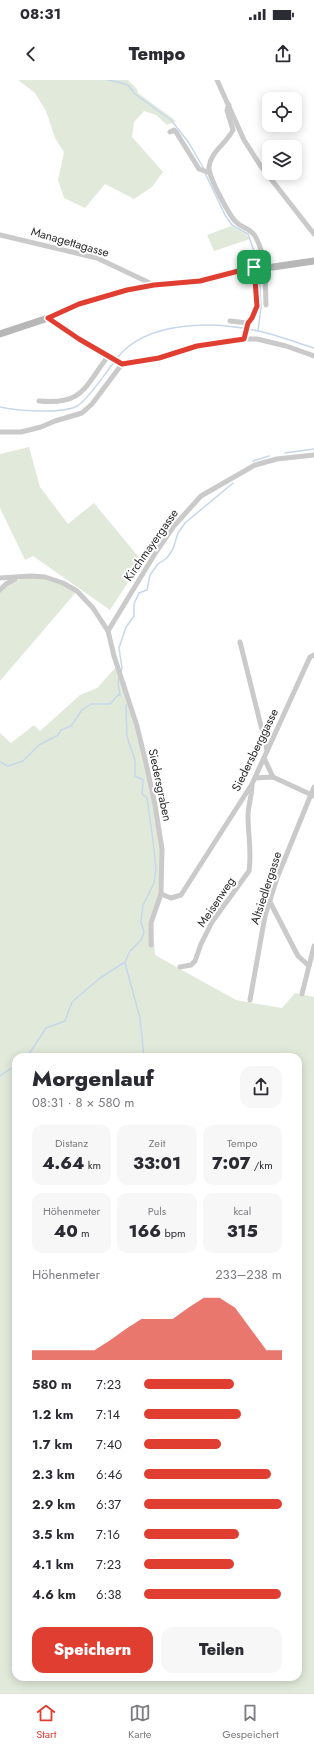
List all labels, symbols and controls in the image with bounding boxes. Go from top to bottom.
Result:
text: 08:31 [20,3,61,25]
text: Tempo [129,41,185,67]
icon: back [20,43,42,65]
icon: share [272,43,294,65]
map controls [262,92,302,180]
button: locate [262,92,302,132]
button: layers [262,140,302,180]
street label: Managettagasse [29,222,111,262]
pin [237,250,271,284]
icon: arrive [243,256,265,278]
street label: Kirchmayergasse [119,505,183,585]
street label: Siedersberggasse [227,706,283,794]
street label: Siedersgraben [144,747,176,823]
street label: Altsiedlergasse [246,849,286,927]
street label: Meisenweg [193,873,239,931]
text: Morgenlauf [32,1062,154,1094]
button: share [240,1066,282,1108]
text: 08:31 · 8 × 580 m [32,1093,134,1112]
text: Distanz [55,1135,88,1151]
text: Zeit [149,1135,165,1151]
text: Tempo [227,1135,258,1151]
text: 4.64 [42,1151,84,1175]
text: 33:01 [133,1151,181,1175]
text: 7:07 [212,1151,250,1175]
text: km [84,1157,101,1173]
text: /km [250,1157,273,1173]
text: Höhenmeter [43,1203,100,1219]
text: Puls [148,1203,166,1219]
text: kcal [233,1203,251,1219]
text: 40 [54,1219,78,1243]
text: 166 [128,1219,161,1243]
text: 315 [227,1219,258,1243]
text: m [78,1225,90,1241]
text: bpm [161,1225,186,1241]
text: Höhenmeter [32,1265,100,1284]
text: 233–238 m [215,1265,282,1284]
text: 580 m [32,1375,72,1394]
text: 7:23 [96,1375,121,1394]
text: 1.2 km [32,1405,73,1424]
text: 7:14 [96,1405,120,1424]
text: 1.7 km [32,1435,73,1454]
text: 7:40 [96,1435,122,1454]
text: 2.3 km [32,1465,75,1484]
text: 6:46 [96,1465,122,1484]
text: 2.9 km [32,1495,75,1514]
text: 6:37 [96,1495,121,1514]
text: 3.5 km [32,1525,75,1544]
text: 7:16 [96,1525,120,1544]
text: 4.1 km [32,1555,74,1574]
text: 7:23 [96,1555,121,1574]
text: 4.6 km [32,1585,76,1604]
text: 6:38 [96,1585,122,1604]
button: Speichern [32,1627,153,1673]
button: Teilen [161,1627,282,1673]
tab: Start [35,1702,57,1742]
tab: Karte [128,1702,152,1742]
tab: Gespeichert [222,1702,279,1742]

